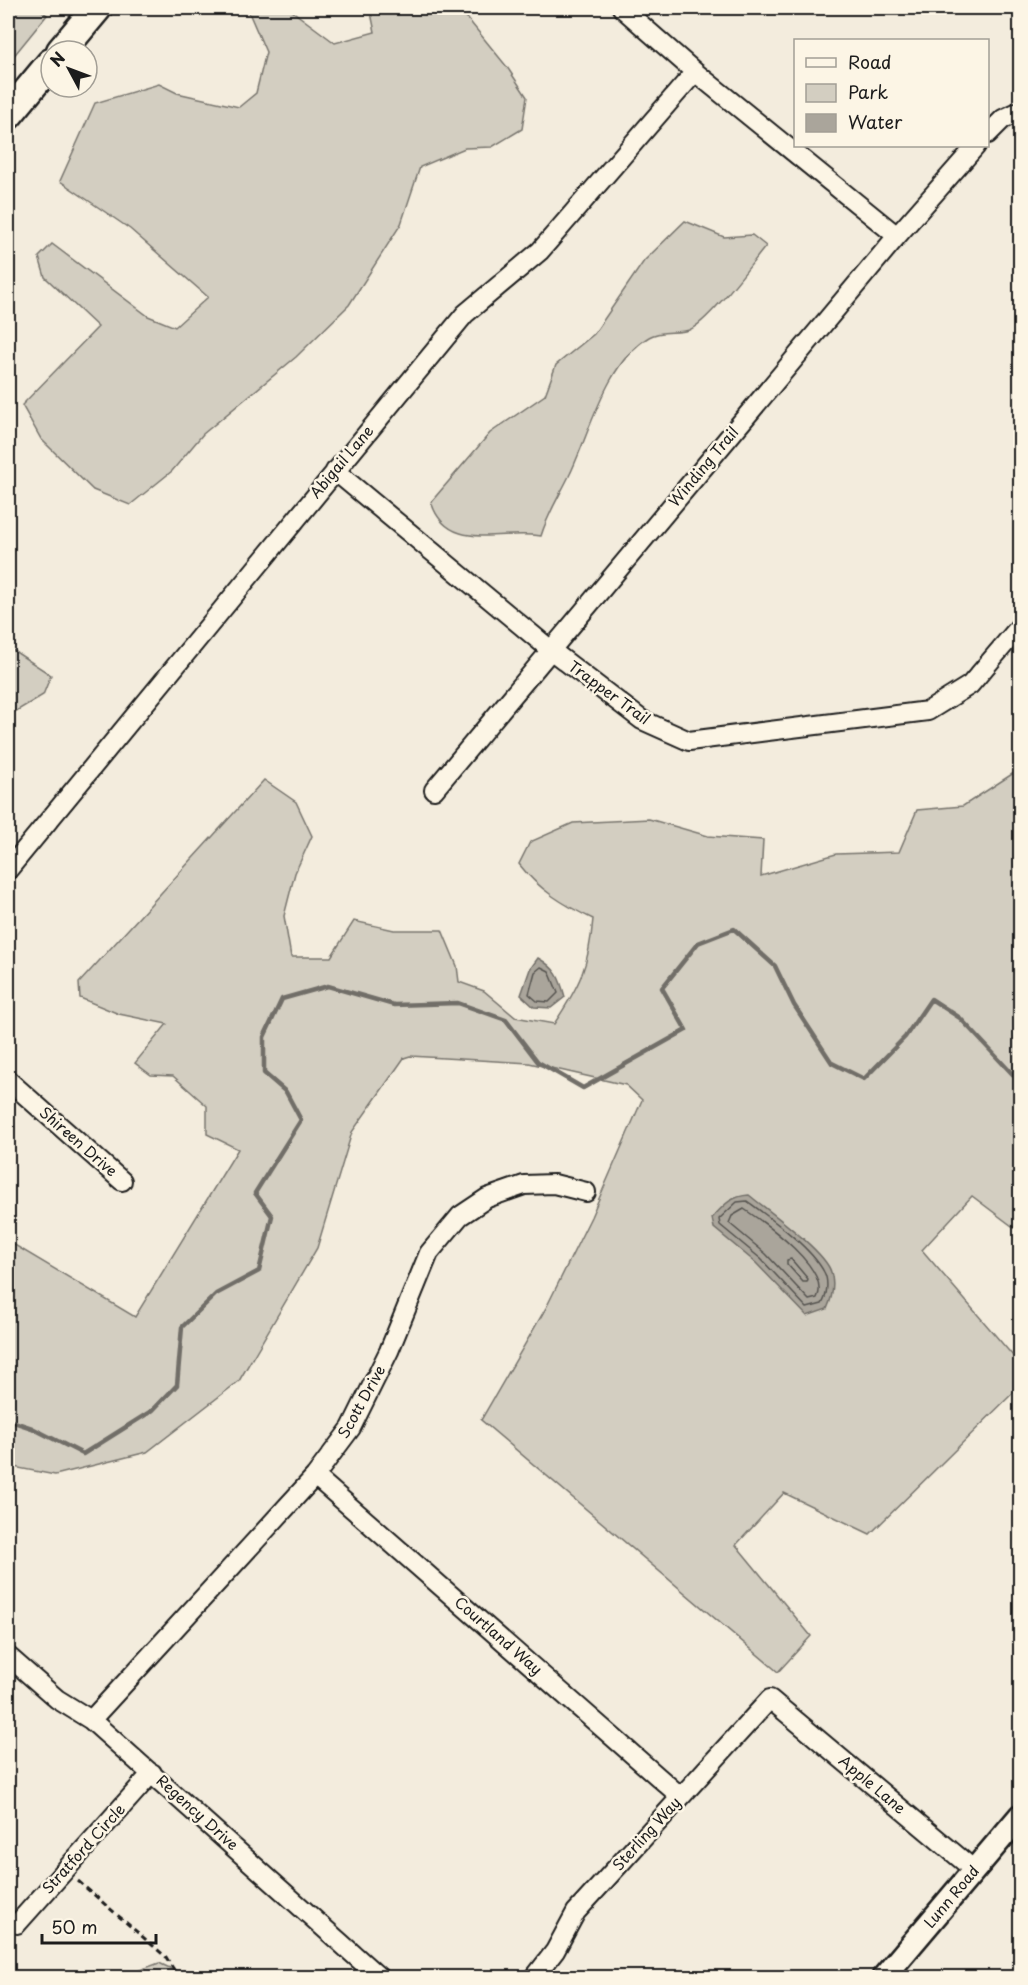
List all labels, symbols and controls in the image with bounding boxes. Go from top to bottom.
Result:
north arrow [39,39,99,99]
legend [794,39,989,147]
text: N [44,46,70,71]
text: Road [848,48,892,75]
text: Park [848,78,888,105]
text: Water [848,108,903,135]
street label: Abigail Lane [303,419,378,503]
street label: Winding Trail [662,421,743,511]
street label: Trapper Trail [564,654,656,729]
street label: Shireen Drive [35,1100,123,1181]
street label: Scott Drive [331,1360,390,1442]
street label: Courtland Way [450,1590,548,1680]
street label: Apple Lane [834,1749,912,1819]
street label: Regency Drive [152,1769,244,1855]
street label: Sterling Way [606,1791,686,1875]
street label: Stratford Circle [36,1798,130,1898]
street label: Lunn Road [918,1860,984,1932]
scale bar [42,1907,156,1945]
text: 50 m [51,1913,98,1940]

